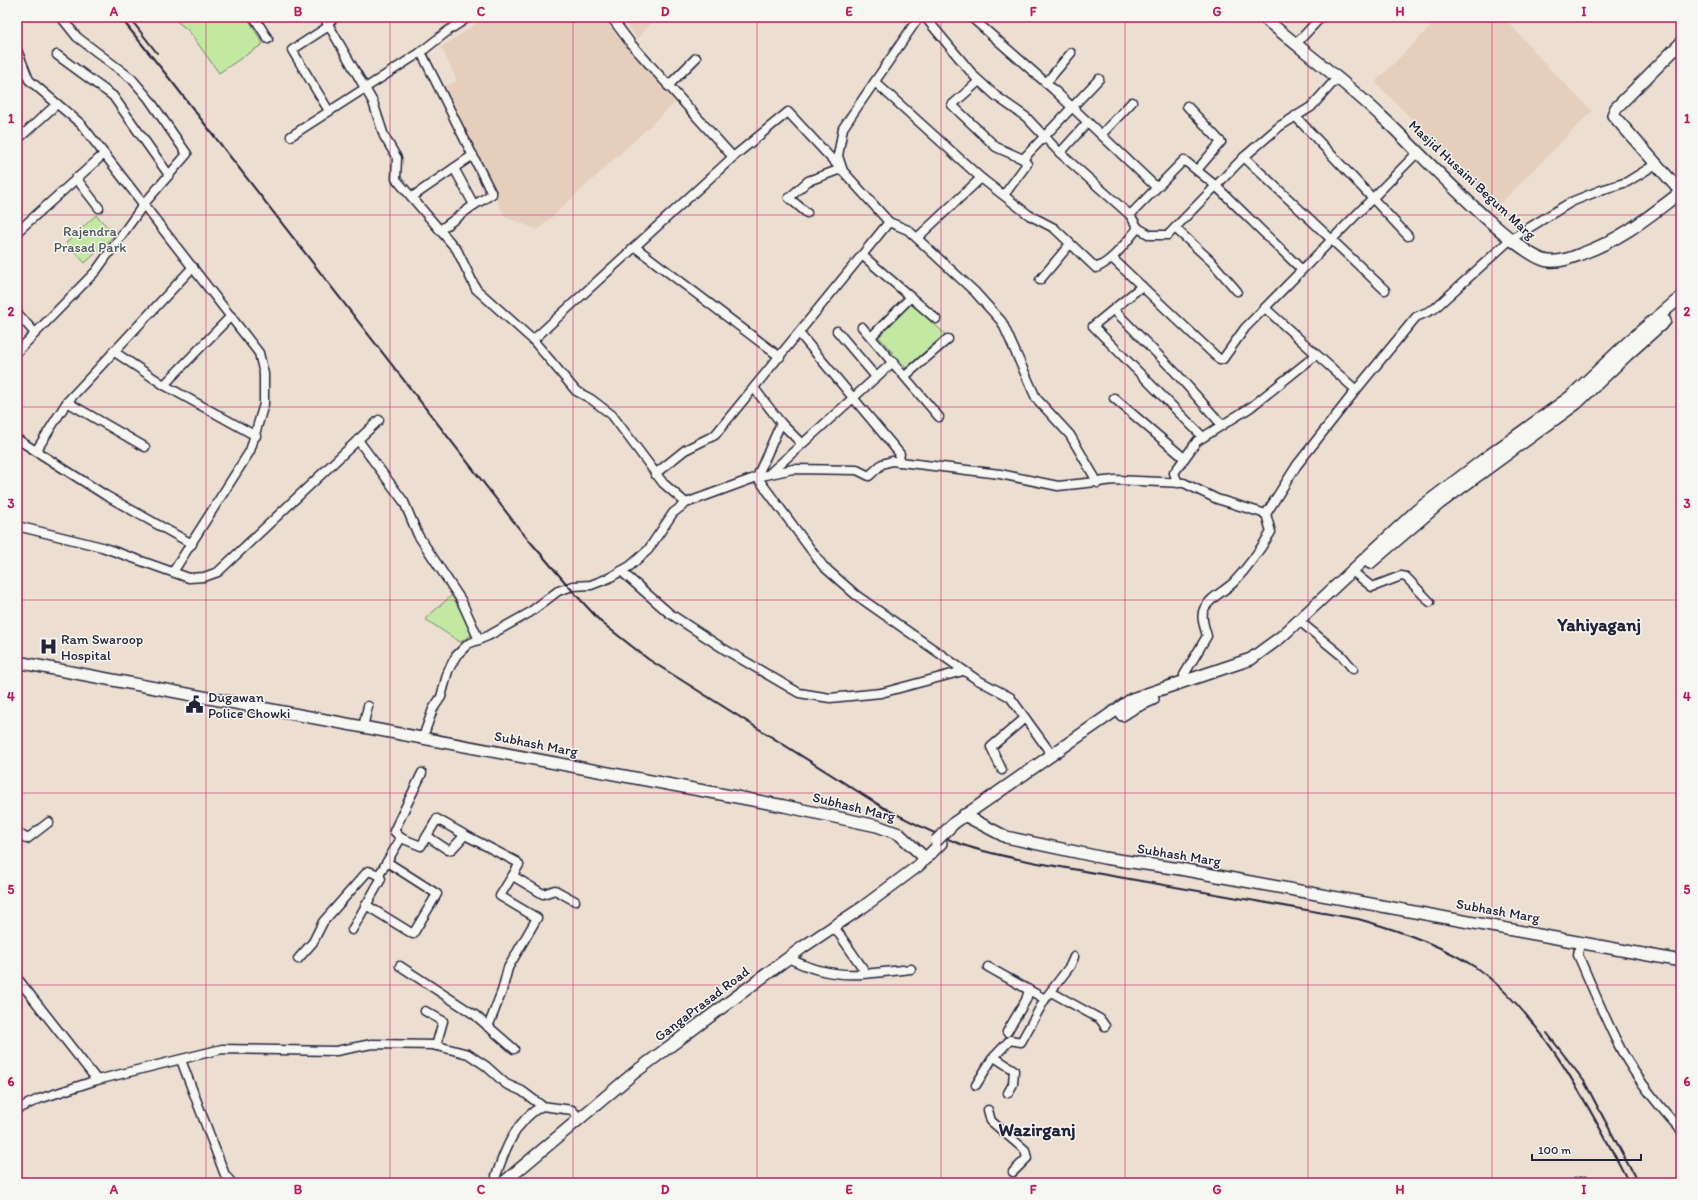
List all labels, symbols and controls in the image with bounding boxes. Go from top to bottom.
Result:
text: A [109,4,119,19]
text: B [294,4,303,19]
text: C [477,4,486,19]
text: D [661,4,670,19]
text: E [845,4,853,19]
text: F [1030,4,1037,19]
text: G [1213,4,1222,19]
text: H [1396,4,1405,19]
text: I [1582,4,1587,19]
text: 1 [8,111,14,126]
text: 1 [1684,111,1690,126]
street label: Masjid Husaini Begum Marg [1405,117,1540,244]
park label: Rajendra Prasad Park [54,223,126,256]
text: 2 [8,304,15,319]
text: 2 [1684,304,1691,319]
text: 3 [7,496,15,511]
text: 3 [1683,496,1691,511]
district label: Yahiyaganj [1556,614,1641,636]
place label: Ram Swaroop Hospital [61,631,143,664]
hospital icon: Ram Swaroop Hospital [38,637,58,657]
text: 4 [7,689,15,704]
place label: Dugawan Police Chowki [208,689,290,722]
text: 4 [1683,689,1691,704]
public building icon: Dugawan Police Chowki [185,695,205,715]
street label: Subhash Marg [493,728,580,761]
street label: Subhash Marg [811,789,898,826]
street label: Subhash Marg [1136,840,1223,870]
text: 5 [8,882,15,897]
text: 5 [1684,882,1691,897]
street label: Subhash Marg [1455,895,1542,927]
street label: GangaPrasad Road [651,963,753,1045]
text: 6 [8,1074,15,1089]
text: 6 [1684,1074,1691,1089]
district label: Wazirganj [998,1119,1076,1141]
scale bar [1532,1136,1641,1162]
text: 100 m [1538,1143,1571,1157]
text: A [109,1182,119,1197]
text: B [294,1182,303,1197]
text: C [477,1182,486,1197]
text: D [661,1182,670,1197]
text: E [845,1182,853,1197]
text: F [1030,1182,1037,1197]
text: G [1213,1182,1222,1197]
text: H [1396,1182,1405,1197]
text: I [1582,1182,1587,1197]

